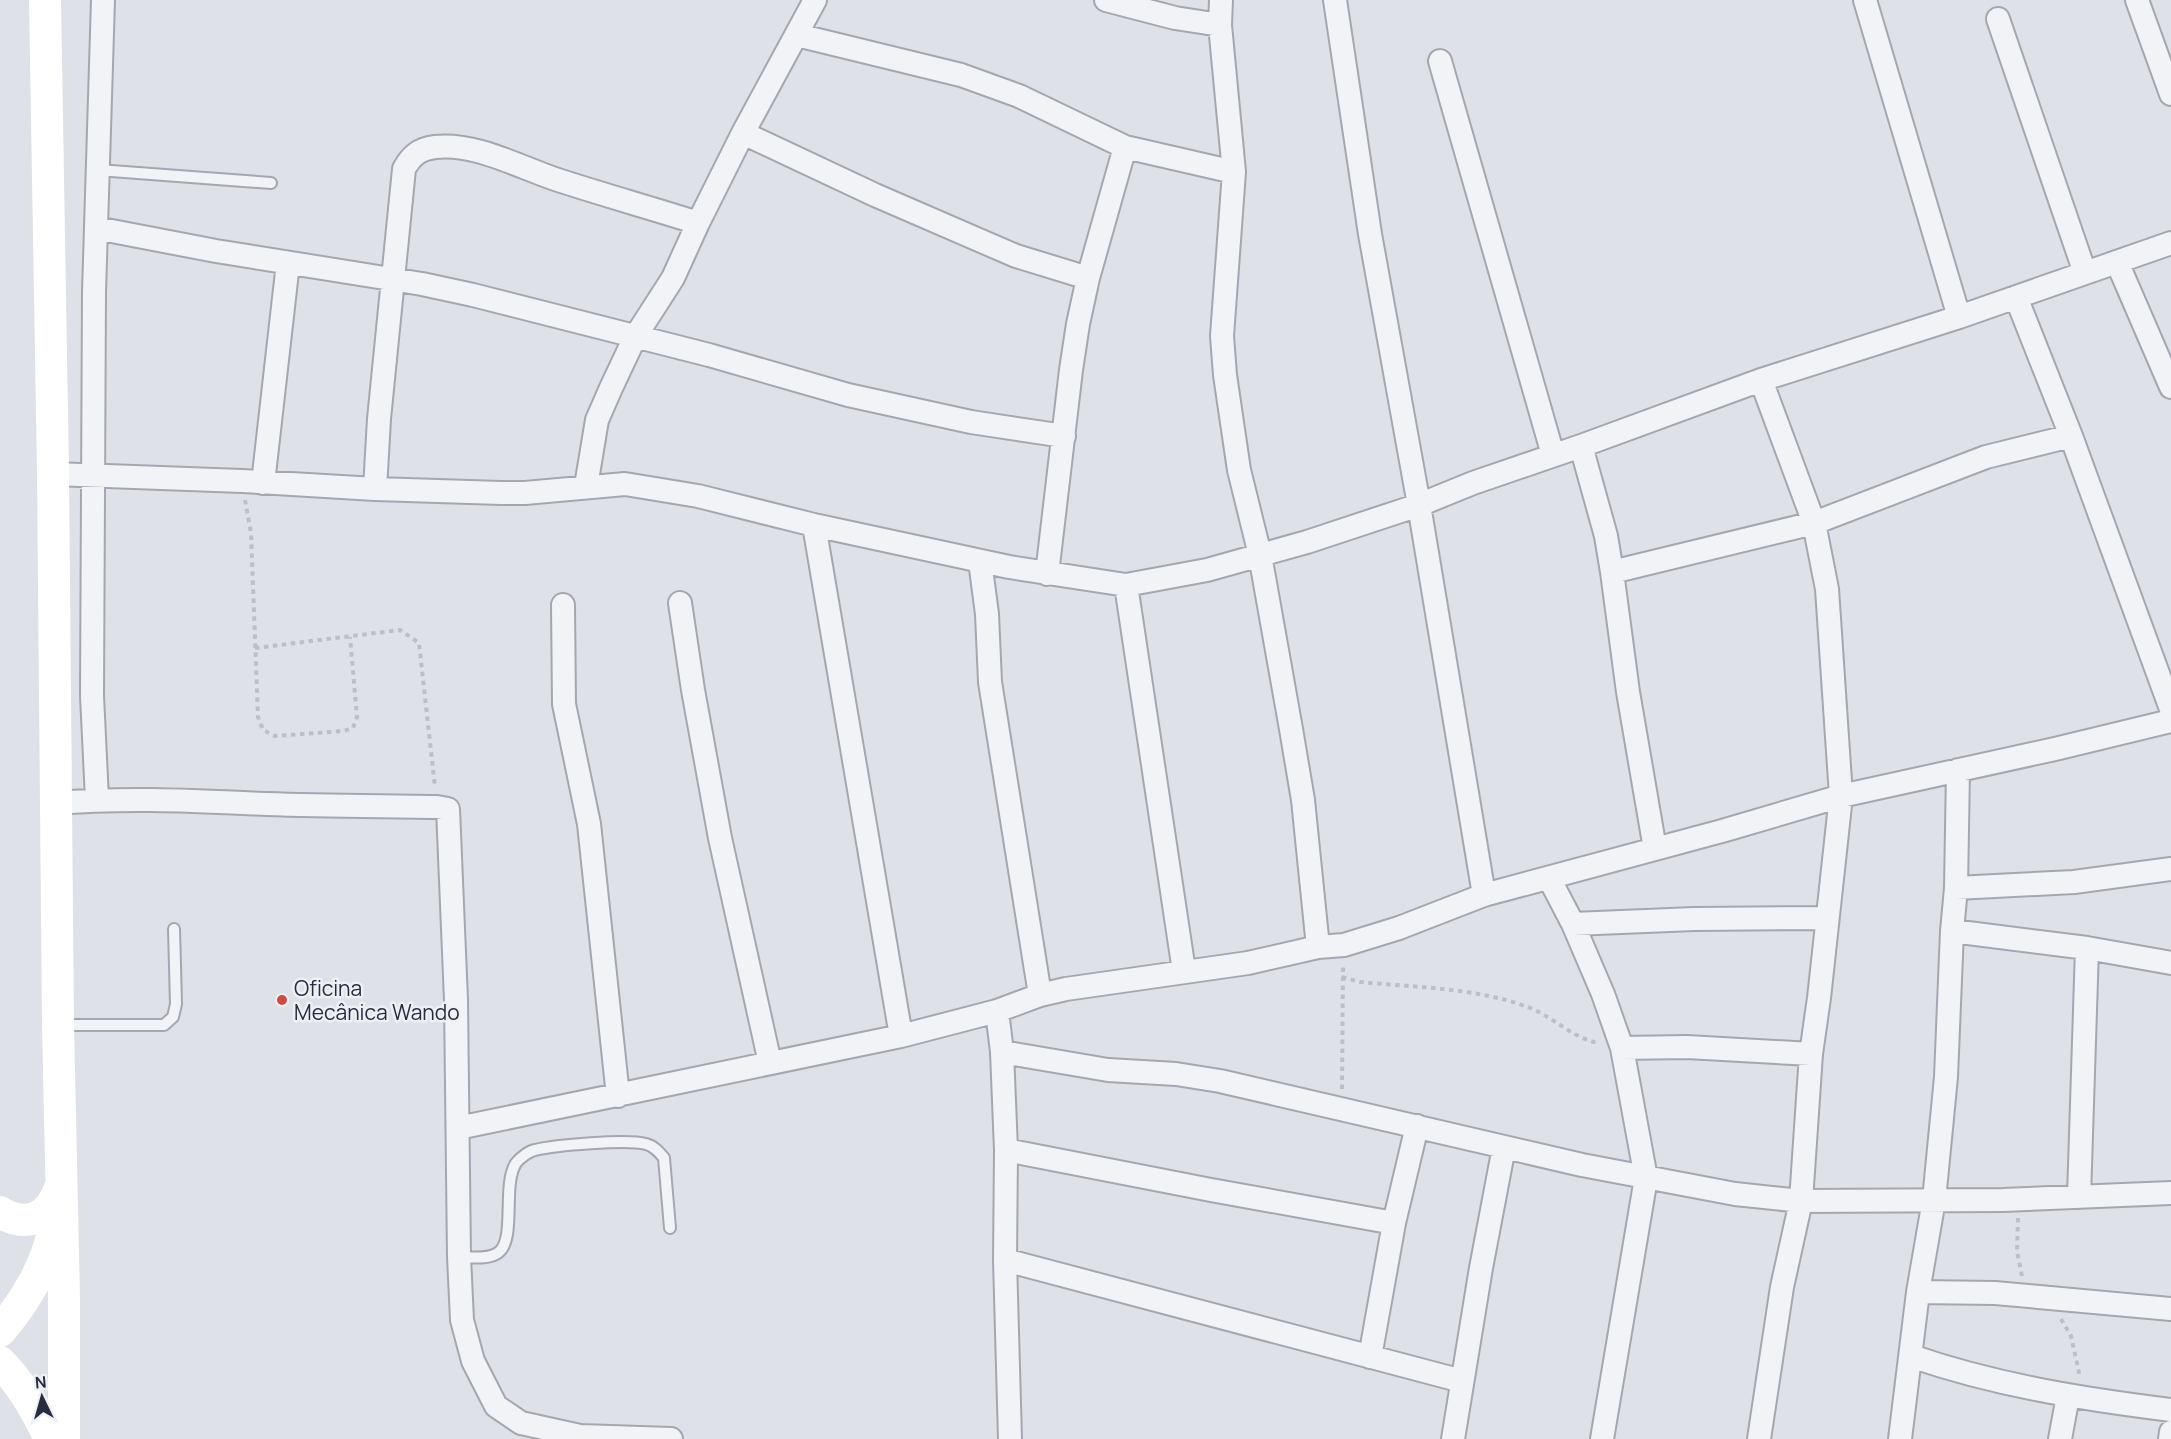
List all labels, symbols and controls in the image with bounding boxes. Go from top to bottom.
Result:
place label: Oficina Mecânica Wando [294,974,460,1026]
marker: Oficina Mecânica Wando [275,993,289,1007]
north arrow [12,1367,72,1427]
text: N [34,1371,47,1394]

